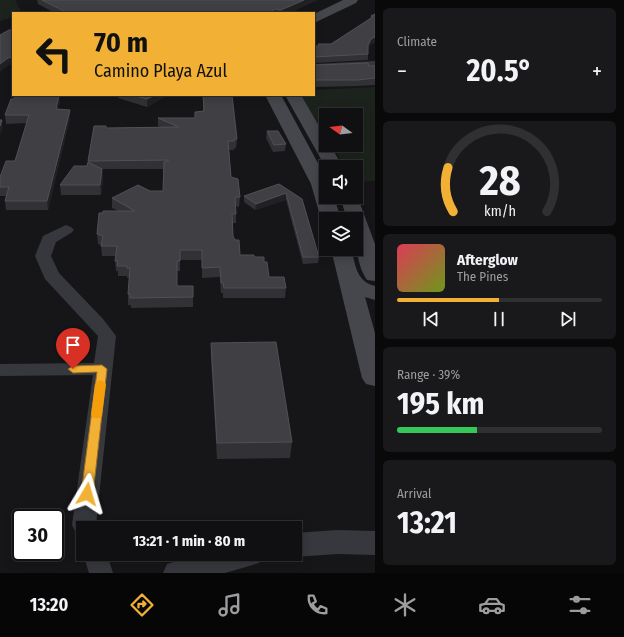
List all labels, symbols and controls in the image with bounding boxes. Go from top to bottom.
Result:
text: 70 m [94,26,148,59]
icon: left [28,28,80,80]
text: Climate [397,34,437,49]
text: 20.5° [466,53,532,89]
text: − [397,58,407,85]
text: + [592,58,602,85]
text: Camino Playa Azul [94,60,227,82]
north arrow [319,108,363,152]
map controls [319,108,363,256]
text: 28 [478,155,520,205]
button: sound [319,160,363,204]
text: km/h [484,202,515,219]
button: layers [319,212,363,256]
text: Afterglow [457,251,518,269]
text: The Pines [457,269,508,284]
icon: previous [420,308,442,330]
icon: pause [488,308,510,330]
icon: next [557,308,579,330]
pin [56,328,90,369]
icon: arrive [62,334,84,356]
text: Range · 39% [397,367,460,382]
text: 195 km [397,386,484,422]
position arrow [66,473,108,515]
text: Arrival [397,486,431,501]
text: 13:21 [397,505,457,541]
speed limit sign: 30 [12,509,64,561]
text: 13:21 · 1 min · 80 m [133,532,245,550]
icon: directions [128,591,156,619]
icon: music [216,591,244,619]
icon: phone [303,591,331,619]
icon: climate [391,591,419,619]
icon: car [478,591,506,619]
icon: filters [566,591,594,619]
text: 13:20 [30,594,68,616]

